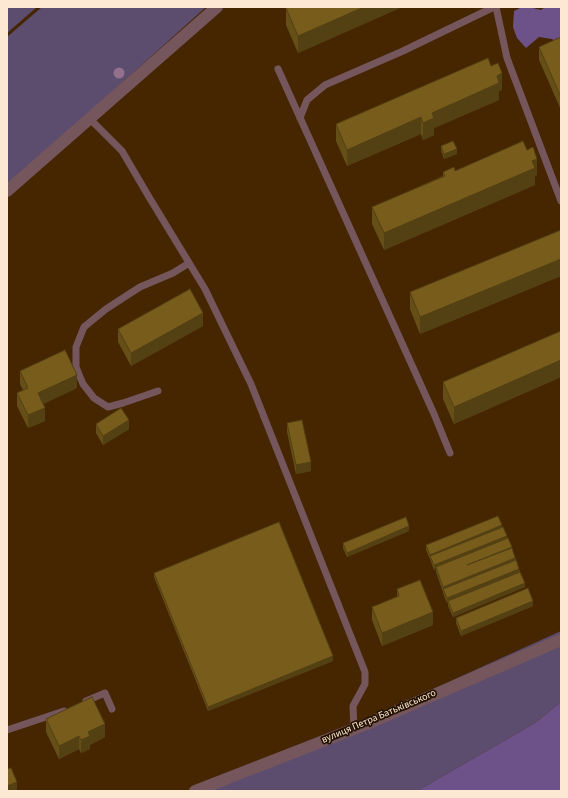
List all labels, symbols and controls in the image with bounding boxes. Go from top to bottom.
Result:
street label: вулиця Петра Батьківського [320,687,438,747]

